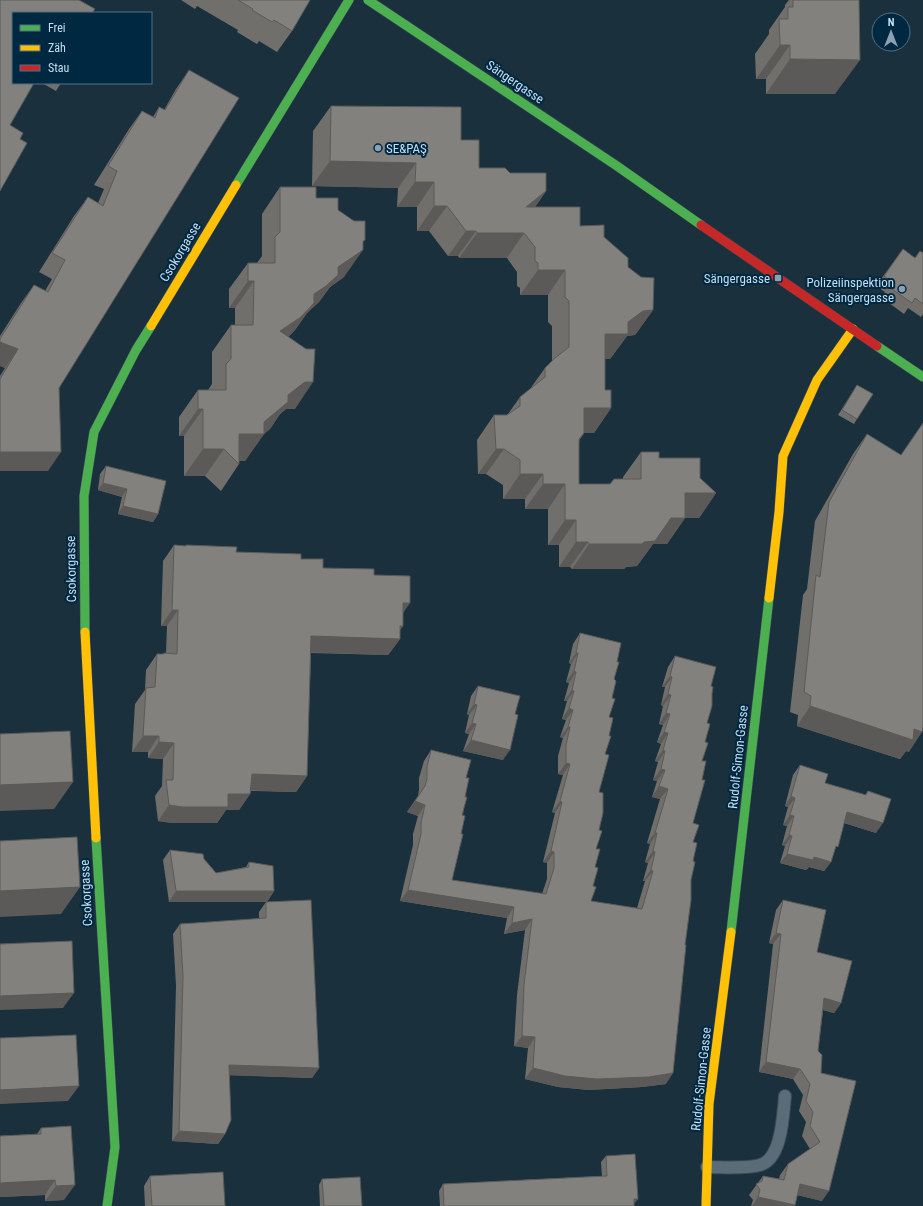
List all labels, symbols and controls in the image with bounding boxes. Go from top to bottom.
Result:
legend [12,12,152,84]
north arrow [871,12,911,52]
text: N [888,16,895,29]
text: Frei [48,21,66,35]
text: Zäh [48,41,66,55]
street label: Sängergasse [483,57,547,107]
text: Stau [48,61,70,75]
place label: SE&PAŞ [386,141,427,156]
marker: SE&PAŞ [373,143,383,153]
street label: Csokorgasse [156,220,204,284]
place label: Sängergasse [704,271,770,286]
marker: Sängergasse [773,273,783,283]
place label: Polizeiinspektion Sängergasse [806,275,894,305]
marker: Polizeiinspektion Sängergasse [897,284,907,294]
street label: Csokorgasse [63,536,79,602]
street label: Rudolf-Simon-Gasse [725,705,751,809]
street label: Csokorgasse [77,859,95,927]
street label: Rudolf-Simon-Gasse [688,1027,714,1131]

